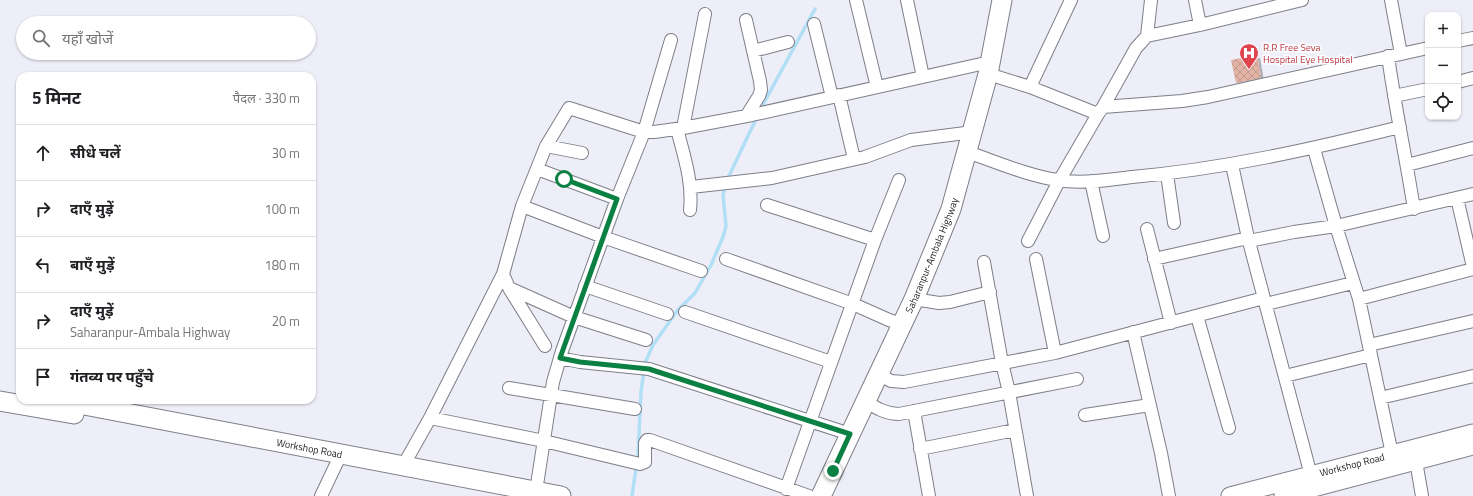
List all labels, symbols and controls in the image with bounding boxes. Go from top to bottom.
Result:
map controls [1425,12,1461,120]
button: + [1425,12,1461,48]
search box [16,16,316,60]
icon: search [30,27,52,49]
text: यहाँ खोजें [62,27,113,50]
place label: R.R Free Seva Hospital Eye Hospital [1263,40,1352,67]
hospital icon: R.R Free Seva Hospital Eye Hospital [1238,42,1260,70]
button: − [1425,48,1461,84]
button: locate [1425,84,1461,120]
text: 5 मिनट [32,85,81,111]
text: पैदल · 330 m [233,88,300,108]
text: सीधे चलें [70,141,121,164]
icon: ahead [32,142,54,164]
text: 30 m [272,143,300,163]
route start [555,170,573,188]
street label: Saharanpur-Ambala Highway [901,196,962,316]
text: दाएँ मुड़ें [70,197,114,220]
icon: right [32,198,54,220]
text: 100 m [264,199,300,219]
text: बाएँ मुड़ें [70,253,114,276]
icon: left [32,254,54,276]
text: 180 m [264,255,300,275]
text: दाएँ मुड़ें [70,299,114,322]
icon: right [32,310,54,332]
text: 20 m [272,311,300,331]
text: Saharanpur-Ambala Highway [70,322,230,342]
text: गंतव्य पर पहुँचे [70,365,154,388]
icon: arrive [32,366,54,388]
street label: Workshop Road [275,435,344,462]
street label: Workshop Road [1318,449,1386,480]
route end [824,462,842,480]

